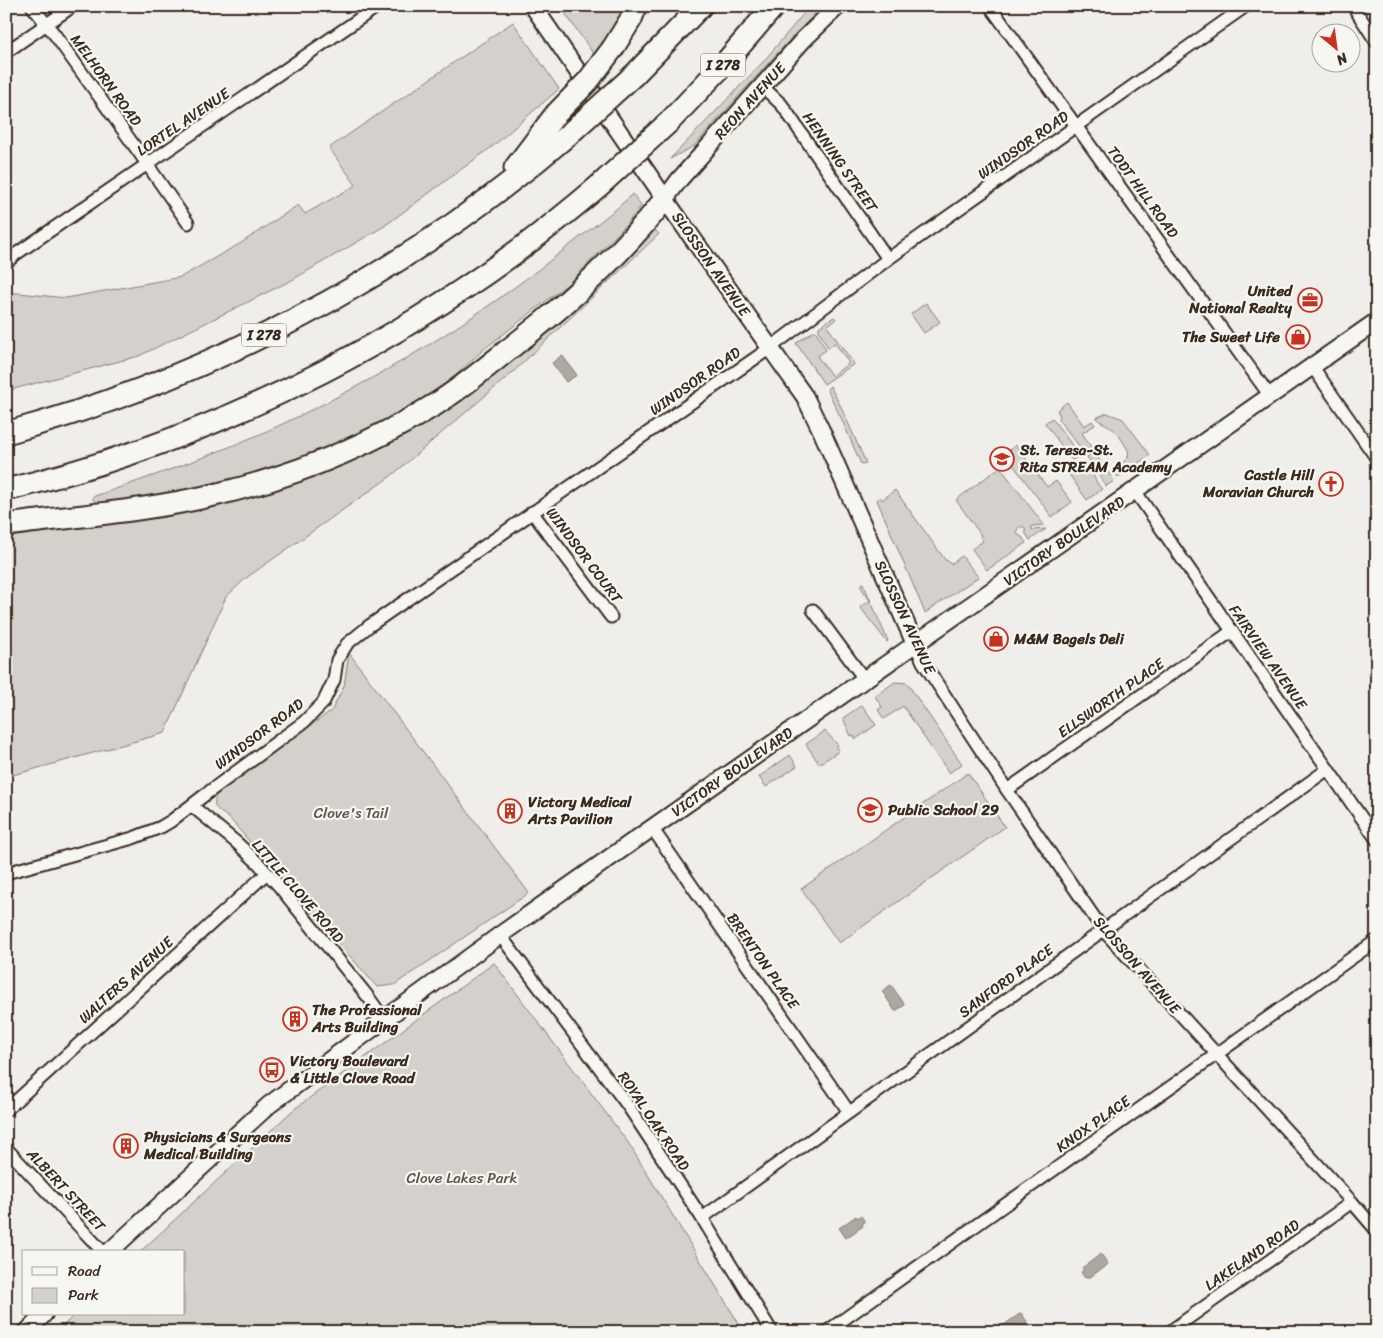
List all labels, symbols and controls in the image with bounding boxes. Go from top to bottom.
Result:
north arrow [1310,22,1360,72]
street label: MELHORN ROAD [63,28,149,132]
text: N [1331,45,1353,72]
road number: I 278 [700,54,746,76]
street label: REON AVENUE [708,55,793,146]
street label: LORTEL AVENUE [131,80,236,163]
street label: WINDSOR ROAD [972,104,1074,186]
street label: HENNING STREET [796,106,885,219]
street label: TODT HILL ROAD [1100,140,1186,244]
street label: SLOSSON AVENUE [665,206,758,323]
place label: United National Realty [1188,278,1294,321]
office icon: United National Realty [1297,287,1323,313]
road number: I 278 [242,324,286,346]
place label: The Sweet Life [1182,324,1280,350]
shop icon: The Sweet Life [1285,324,1311,350]
street label: WINDSOR ROAD [644,340,746,422]
place label: St. Teresa-St. Rita STREAM Academy [1019,437,1173,480]
school or university icon: St. Teresa-St. Rita STREAM Academy [989,446,1015,472]
place label: Castle Hill Moravian Church [1202,462,1315,505]
church icon: Castle Hill Moravian Church [1318,471,1344,497]
street label: VICTORY BOULEVARD [998,489,1130,593]
street label: WINDSOR COURT [539,501,630,610]
street label: SLOSSON AVENUE [867,556,944,680]
street label: FAIRVIEW AVENUE [1222,599,1315,716]
shop icon: M&M Bagels Deli [983,626,1009,652]
place label: M&M Bagels Deli [1013,626,1125,652]
street label: ELLSWORTH PLACE [1052,650,1171,745]
street label: WINDSOR ROAD [209,692,309,776]
street label: VICTORY BOULEVARD [666,720,798,824]
place label: Victory Medical Arts Pavilion [527,789,632,832]
school or university icon: Public School 29 [857,797,883,823]
place label: Public School 29 [888,797,999,823]
building icon: Victory Medical Arts Pavilion [497,798,523,824]
park label: Clove's Tail [314,800,389,826]
street label: LITTLE CLOVE ROAD [245,833,351,949]
street label: BRENTON PLACE [720,907,807,1016]
street label: SLOSSON AVENUE [1087,910,1188,1021]
street label: WALTERS AVENUE [72,929,181,1030]
street label: SANFORD PLACE [953,936,1061,1025]
place label: The Professional Arts Building [311,997,422,1040]
building icon: The Professional Arts Building [282,1006,308,1032]
place label: Victory Boulevard & Little Clove Road [290,1048,416,1091]
bus stop icon: Victory Boulevard & Little Clove Road [259,1057,285,1083]
street label: ROYAL OAK ROAD [611,1066,697,1176]
street label: KNOX PLACE [1050,1088,1137,1159]
place label: Physicians & Surgeons Medical Building [143,1124,292,1167]
building icon: Physicians & Surgeons Medical Building [113,1133,139,1159]
street label: ALBERT STREET [19,1141,113,1239]
park label: Clove Lakes Park [406,1165,518,1191]
street label: LAKELAND ROAD [1199,1212,1305,1298]
legend [22,1250,185,1316]
text: Road [68,1258,101,1284]
text: Park [68,1282,99,1308]

